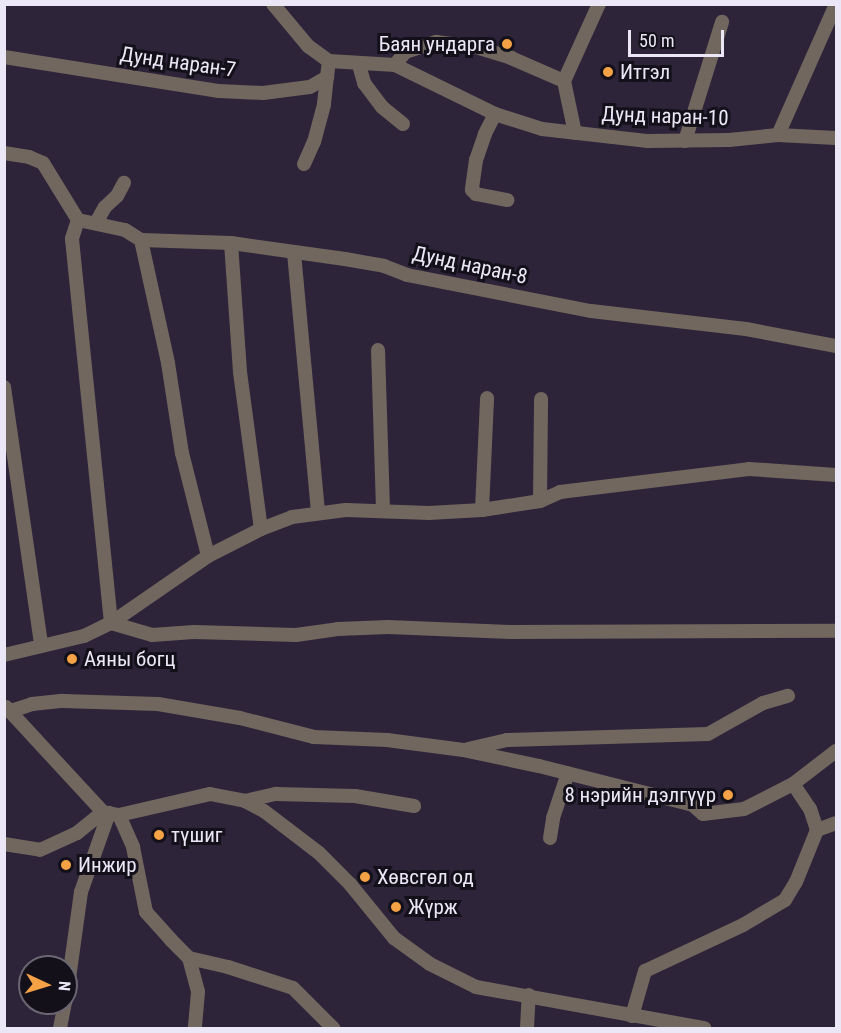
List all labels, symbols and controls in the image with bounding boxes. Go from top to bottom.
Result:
scale bar [631,18,727,56]
text: 50 m [639,30,674,51]
place label: Баян ундарга [379,31,495,57]
marker: Баян ундарга [500,37,514,51]
street label: Дунд наран-7 [118,41,238,83]
place label: Итгэл [620,59,670,85]
marker: Итгэл [601,65,615,79]
street label: Дунд наран-10 [601,101,729,131]
street label: Дунд наран-8 [410,241,530,289]
place label: Аяны богц [84,646,176,672]
marker: Аяны богц [65,652,79,666]
place label: 8 нэрийн дэлгүүр [564,782,716,808]
marker: 8 нэрийн дэлгүүр [721,788,735,802]
place label: түшиг [171,822,223,848]
marker: түшиг [152,828,166,842]
place label: Инжир [78,852,137,878]
marker: Инжир [59,858,73,872]
place label: Хөвсгөл од [377,864,474,890]
marker: Хөвсгөл од [358,870,372,884]
place label: Жүрж [408,894,458,920]
marker: Жүрж [389,900,403,914]
north arrow [18,955,78,1015]
text: N [55,981,74,992]

